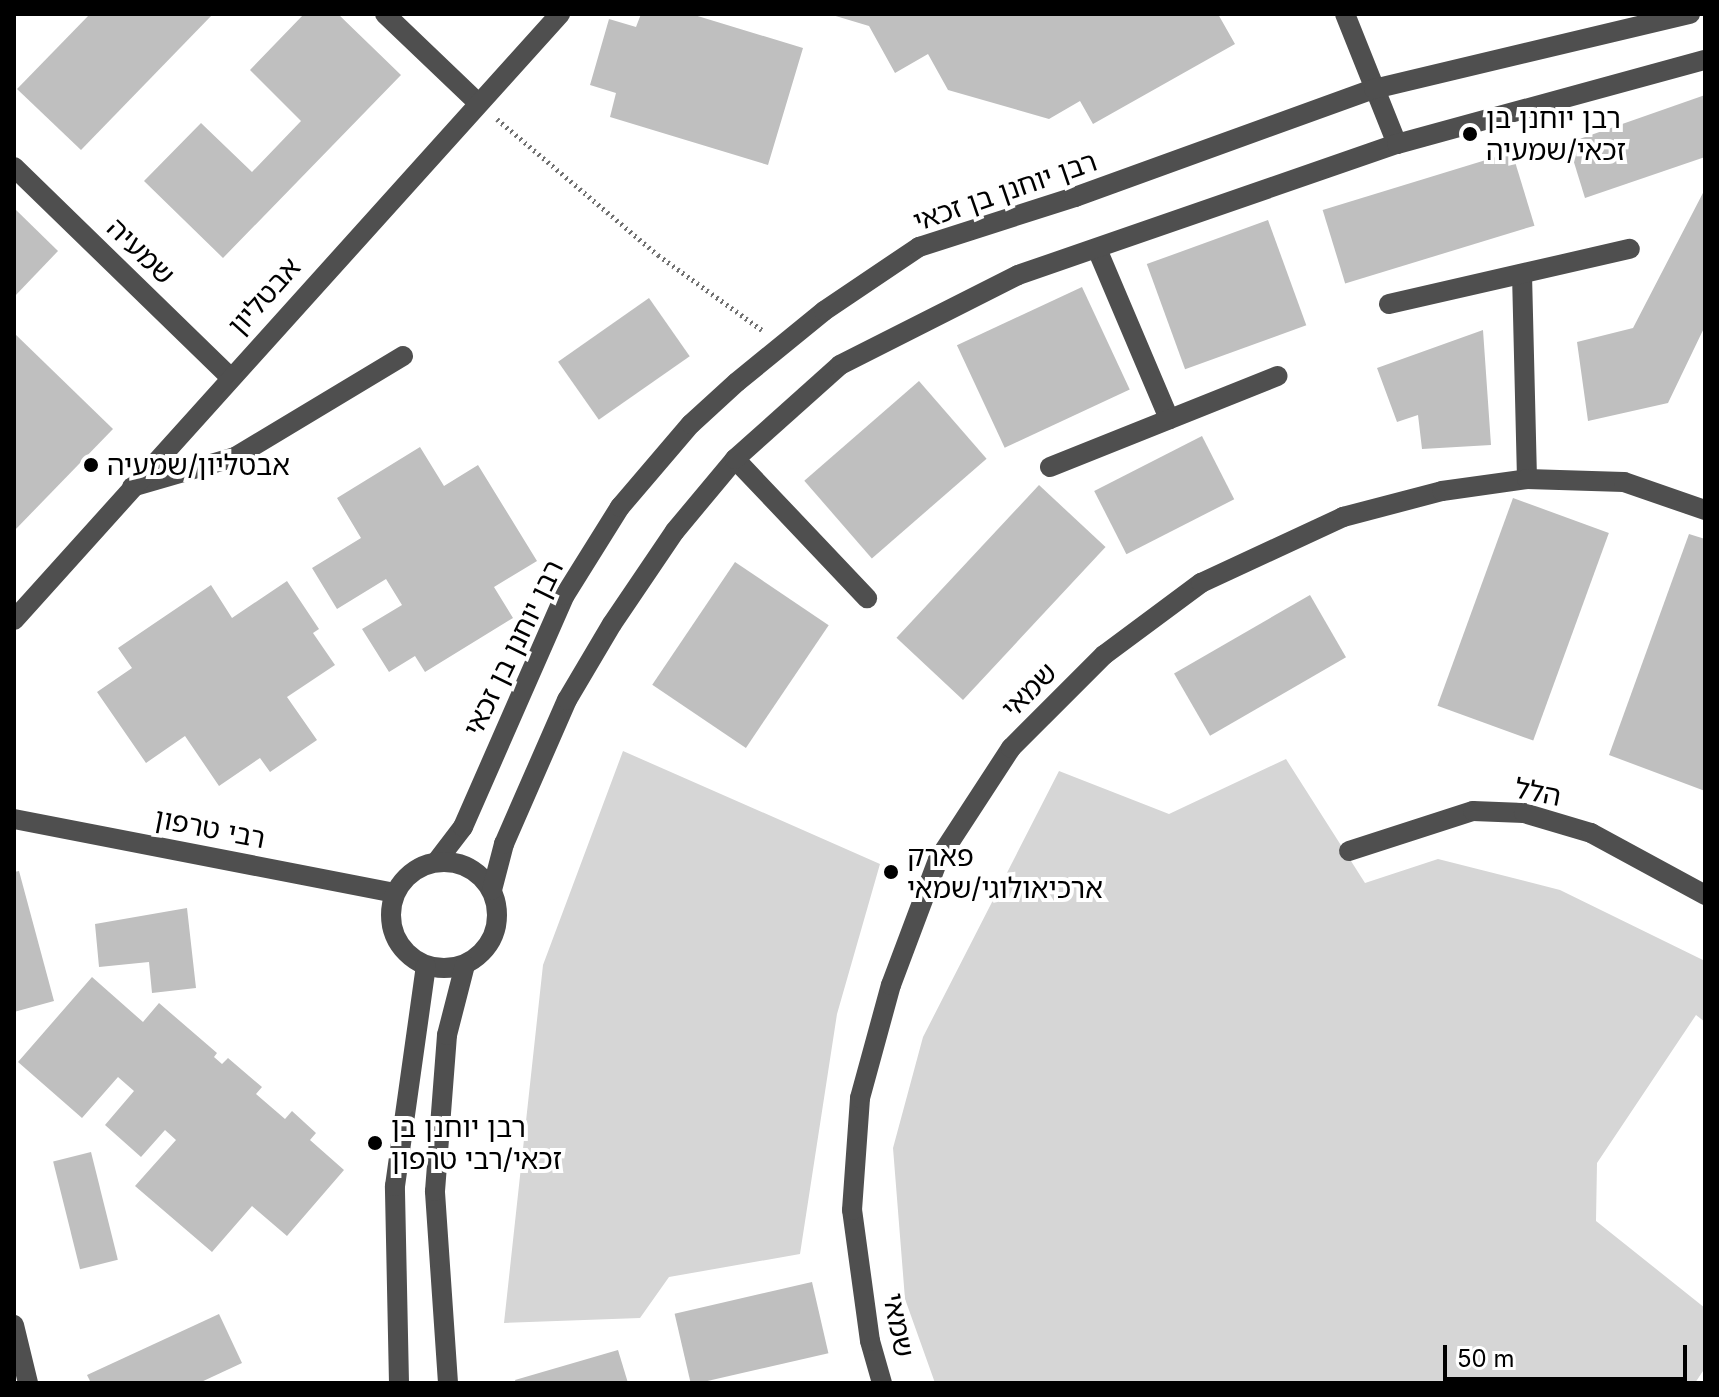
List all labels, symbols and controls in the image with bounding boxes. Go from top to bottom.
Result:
place label: רבן יוחנן בן זכאי/שמעיה [1486,101,1626,167]
marker: רבן יוחנן בן זכאי/שמעיה [1461,125,1479,143]
street label: רבן יוחנן בן זכאי [909,144,1101,238]
street label: שמעיה [100,211,182,291]
street label: אבטליון [221,251,307,341]
place label: אבטליון/שמעיה [107,448,290,482]
marker: אבטליון/שמעיה [82,456,100,474]
street label: רבן יוחנן בן זכאי [456,554,570,742]
street label: שמאי [994,655,1064,725]
street label: הלל [1512,771,1564,813]
street label: רבי טרפון [152,801,268,855]
place label: פארק ארכיאולוגי/שמאי [907,839,1103,905]
marker: פארק ארכיאולוגי/שמאי [882,863,900,881]
place label: רבן יוחנן בן זכאי/רבי טרפון [391,1110,562,1176]
marker: רבן יוחנן בן זכאי/רבי טרפון [366,1134,384,1152]
street label: שמאי [876,1290,922,1360]
scale bar [1447,1329,1691,1379]
text: 50 m [1457,1344,1515,1373]

